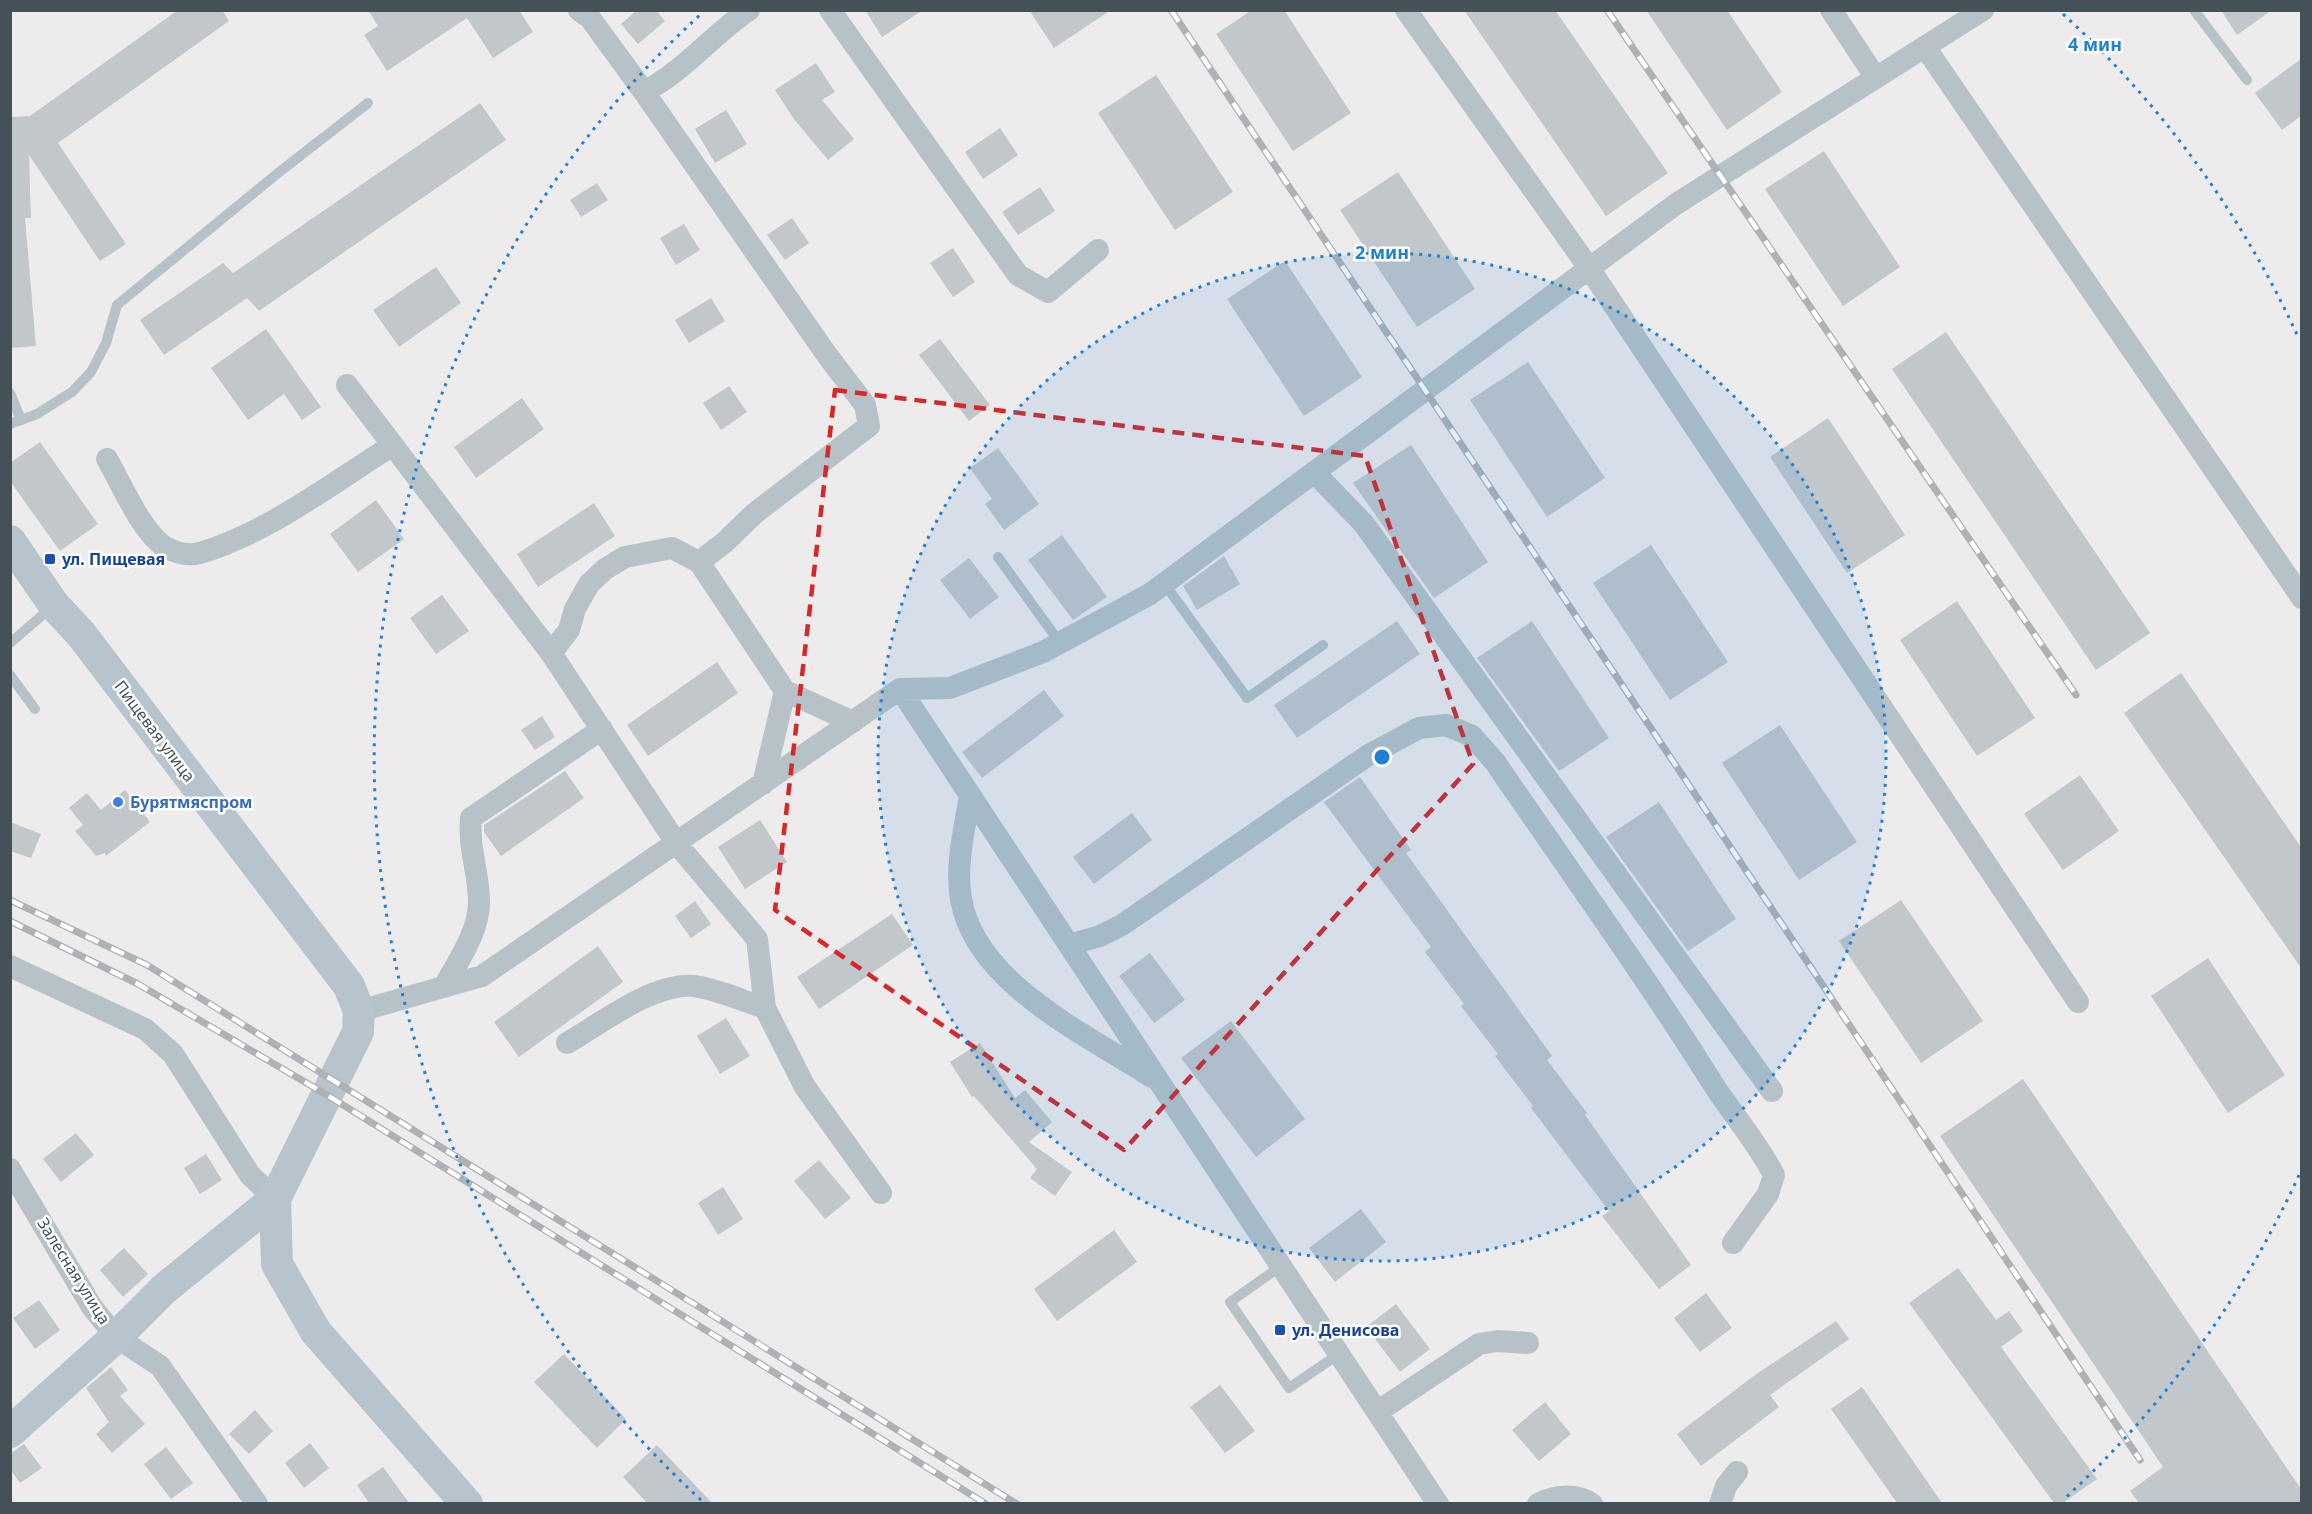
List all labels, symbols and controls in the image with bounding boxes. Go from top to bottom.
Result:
text: 4 мин [2068,32,2122,56]
text: 2 мин [1355,240,1409,264]
place label: ул. Пищевая [61,548,165,570]
marker: ул. Пищевая [43,552,57,566]
street label: Пищевая улица [110,676,200,786]
centre of rings [1372,747,1392,767]
place label: Бурятмяспром [130,791,252,813]
marker: Бурятмяспром [111,795,125,809]
street label: Залесная улица [32,1214,116,1328]
place label: ул. Денисова [1291,1319,1399,1341]
marker: ул. Денисова [1273,1323,1287,1337]

